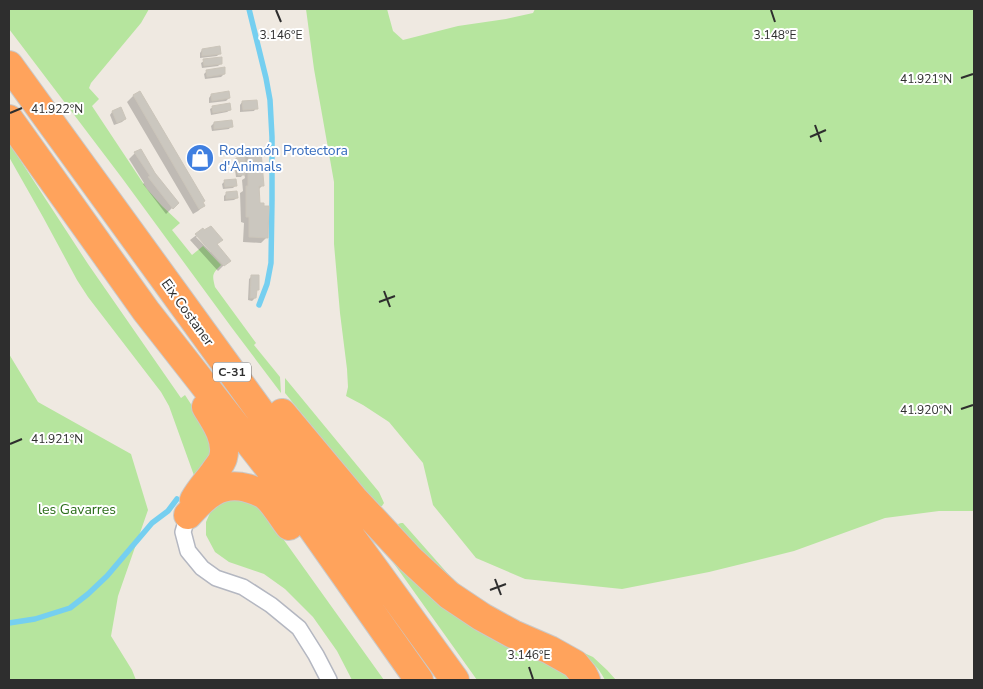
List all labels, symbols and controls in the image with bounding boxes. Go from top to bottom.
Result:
text: 3.146°E [260,27,302,43]
text: 3.148°E [754,27,796,43]
text: 41.921°N [900,71,952,87]
text: 41.922°N [31,101,83,117]
place label: Rodamón Protectora d'Animals [219,141,348,176]
shop icon: Rodamón Protectora d'Animals [185,143,215,173]
street label: Eix Costaner [157,275,218,350]
road number: C-31 [213,362,251,382]
text: 41.920°N [900,402,952,418]
text: 41.921°N [31,431,83,447]
park label: les Gavarres [38,500,116,519]
text: 3.146°E [508,647,550,663]

